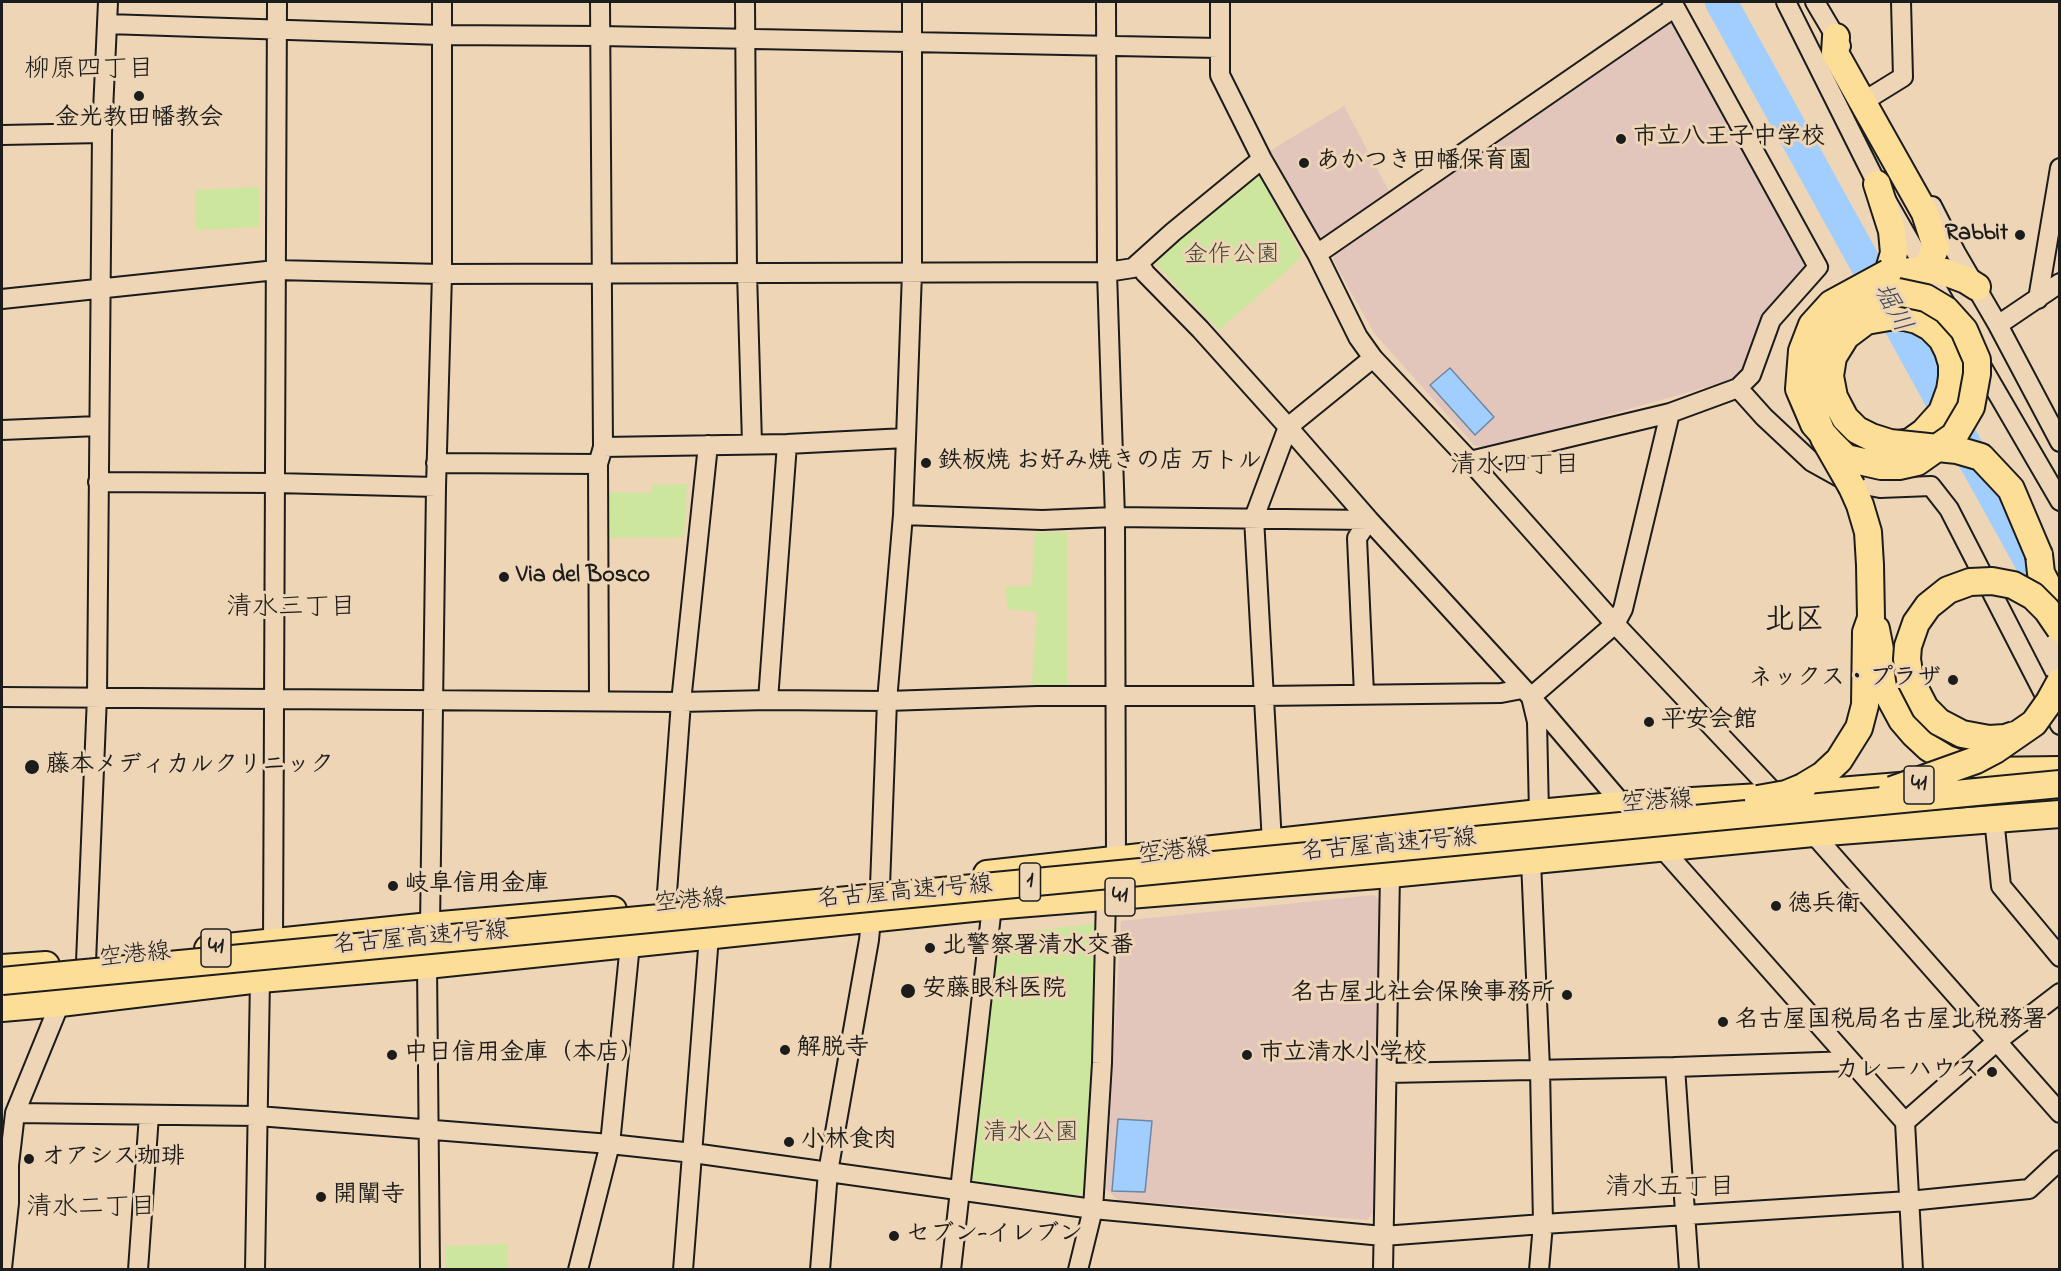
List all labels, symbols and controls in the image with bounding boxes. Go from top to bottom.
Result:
district label: 柳原四丁目 [24,56,154,88]
marker: 金光教田幡教会 [132,89,146,103]
place label: 金光教田幡教会 [55,106,223,134]
place label: 市立八王子中学校 [1633,125,1825,153]
marker: 市立八王子中学校 [1614,132,1628,146]
place label: あかつき田幡保育園 [1316,149,1532,177]
marker: あかつき田幡保育園 [1297,156,1311,170]
place label: Rabbit [1945,221,2008,249]
marker: Rabbit [2013,228,2027,242]
park label: 金作公園 [1184,243,1280,271]
water label: 堀川 [1864,279,1916,339]
place label: 鉄板焼 お好み焼きの店 万トル [938,449,1262,477]
district label: 清水四丁目 [1450,452,1580,484]
marker: 鉄板焼 お好み焼きの店 万トル [919,456,933,470]
place label: Via del Bosco [516,563,650,591]
marker: Via del Bosco [497,570,511,584]
district label: 清水三丁目 [226,594,356,626]
district label: 北区 [1764,605,1824,641]
place label: ネックス・プラザ [1749,666,1941,694]
marker: ネックス・プラザ [1946,673,1960,687]
place label: 平安会館 [1661,708,1757,736]
marker: 平安会館 [1642,715,1656,729]
place label: 藤本メディカルクリニック [46,753,334,781]
marker: 藤本メディカルクリニック [23,758,41,776]
road number: 41 [1904,766,1934,804]
street label: 空港線 [1620,787,1694,821]
street label: 名古屋高速1号線 [1300,825,1478,869]
street label: 空港線 [1137,835,1211,873]
road number: 1 [1020,863,1040,901]
place label: 岐阜信用金庫 [405,872,549,900]
street label: 名古屋高速1号線 [816,872,994,916]
road number: 41 [1105,878,1135,916]
marker: 岐阜信用金庫 [386,879,400,893]
street label: 空港線 [653,886,727,920]
place label: 徳兵衛 [1788,892,1860,920]
marker: 徳兵衛 [1769,899,1783,913]
street label: 名古屋高速1号線 [332,918,510,962]
road number: 41 [201,929,231,967]
place label: 北警察署清水交番 [942,934,1134,962]
street label: 空港線 [98,939,172,975]
marker: 北警察署清水交番 [923,941,937,955]
place label: 安藤眼科医院 [922,977,1066,1005]
place label: 名古屋北社会保険事務所 [1291,981,1555,1009]
marker: 安藤眼科医院 [899,982,917,1000]
marker: 名古屋北社会保険事務所 [1560,988,1574,1002]
place label: 名古屋国税局名古屋北税務署 [1735,1008,2047,1036]
marker: 名古屋国税局名古屋北税務署 [1716,1015,1730,1029]
place label: 解脱寺 [797,1036,869,1064]
place label: 中日信用金庫（本店） [404,1041,644,1069]
place label: 市立清水小学校 [1259,1041,1427,1069]
marker: 解脱寺 [778,1043,792,1057]
marker: 中日信用金庫（本店） [385,1048,399,1062]
marker: 市立清水小学校 [1240,1048,1254,1062]
place label: カレーハウス [1835,1058,1980,1086]
marker: カレーハウス [1985,1065,1999,1079]
park label: 清水公園 [983,1121,1079,1149]
place label: 小林食肉 [801,1128,897,1156]
marker: 小林食肉 [782,1135,796,1149]
place label: オアシス珈琲 [41,1145,185,1173]
marker: オアシス珈琲 [22,1152,36,1166]
district label: 清水五丁目 [1605,1174,1735,1206]
place label: 開闡寺 [333,1183,405,1211]
marker: 開闡寺 [314,1190,328,1204]
district label: 清水二丁目 [26,1194,156,1226]
place label: セブン-イレブン [906,1222,1083,1250]
marker: セブン-イレブン [887,1229,901,1243]

